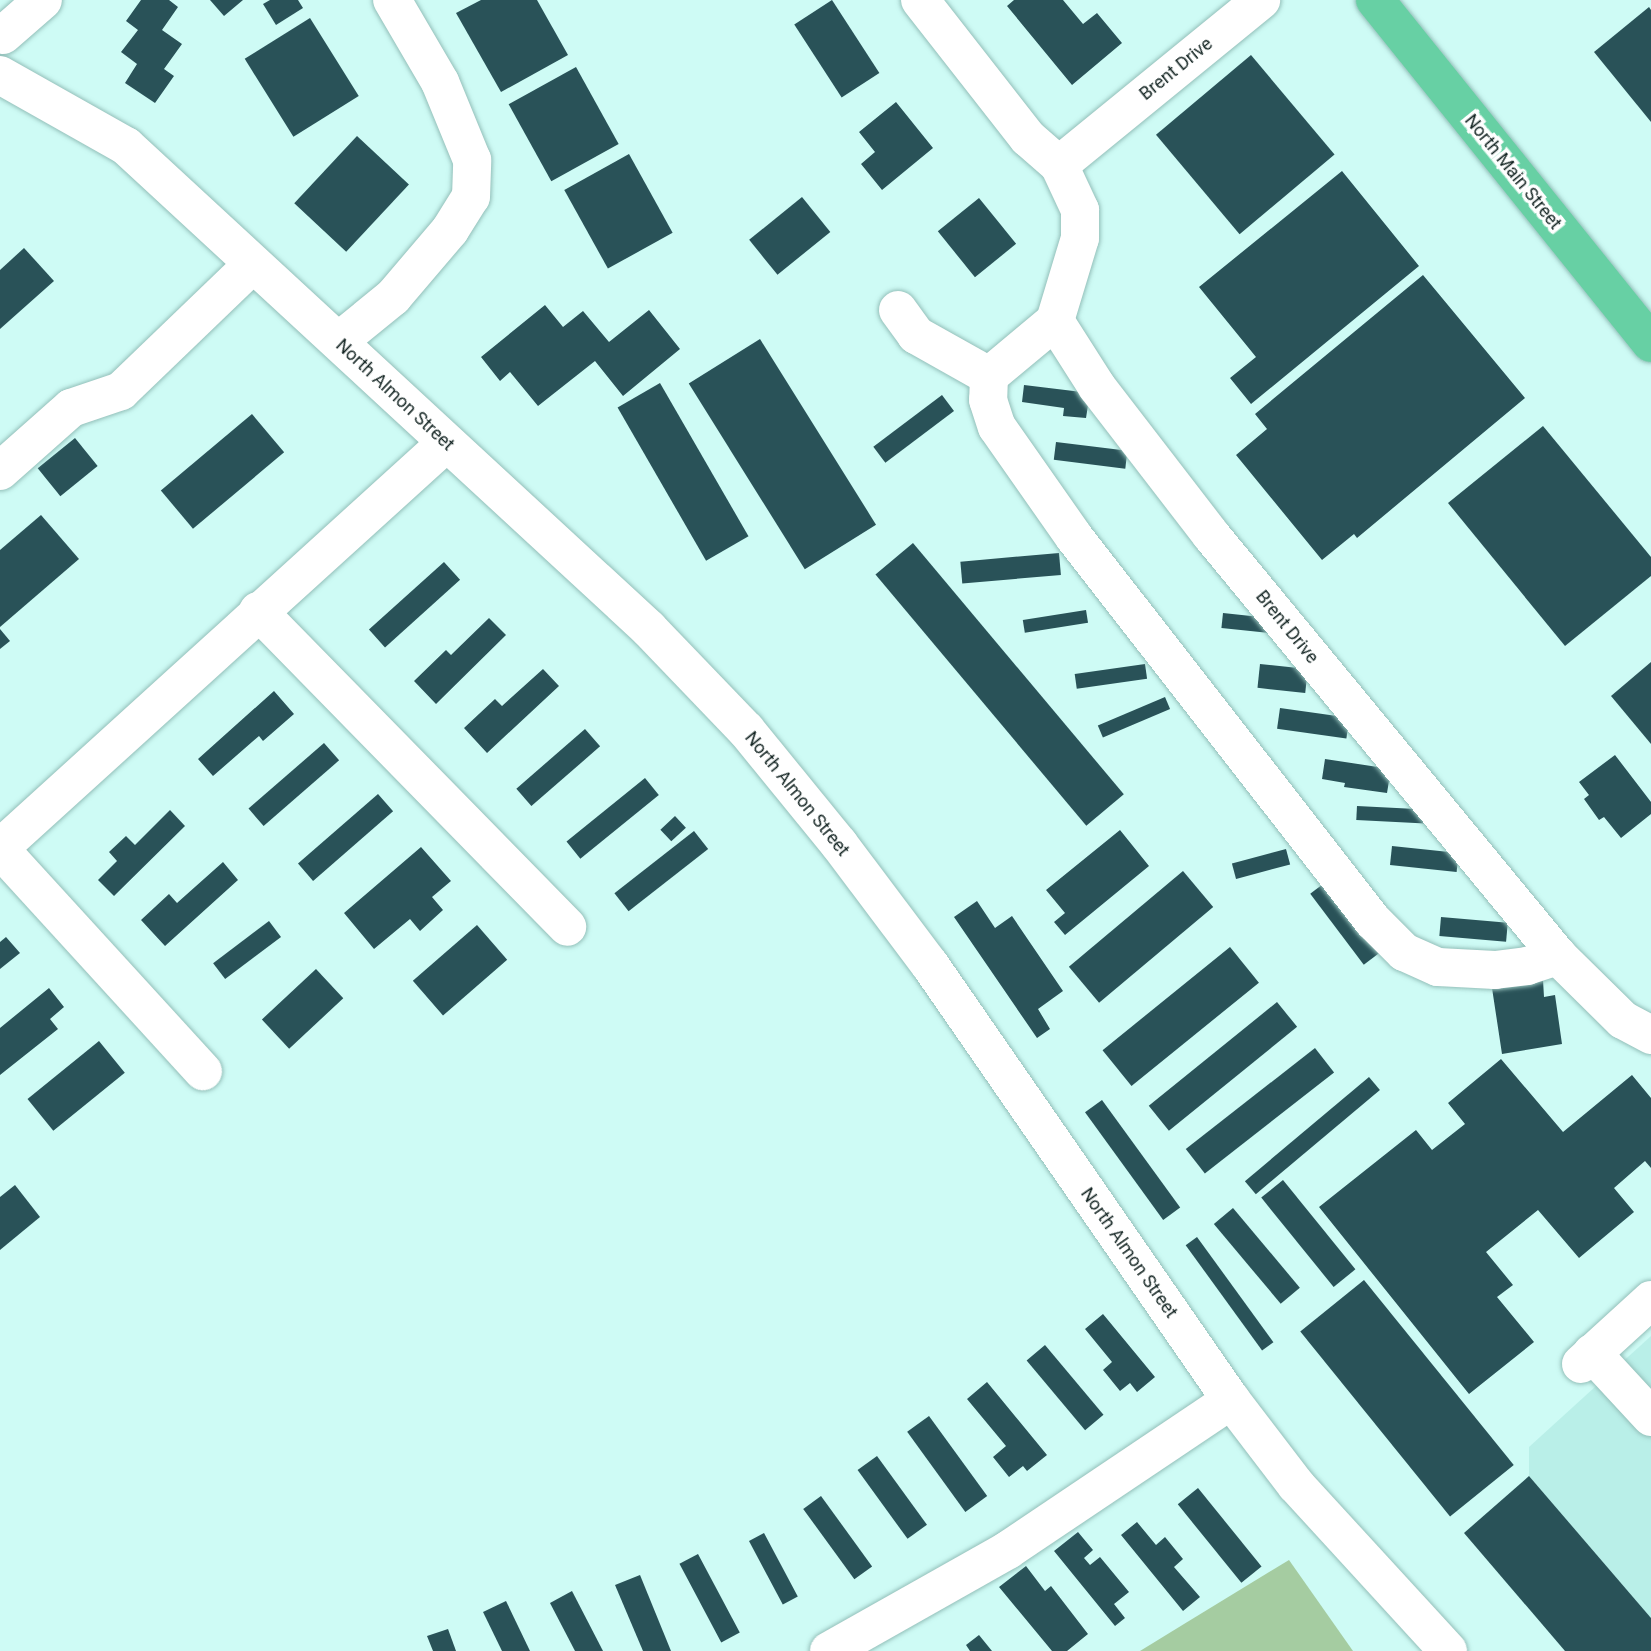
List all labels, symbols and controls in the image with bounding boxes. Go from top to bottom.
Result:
street label: Brent Drive [1135,33,1217,105]
street label: North Main Street [1460,110,1566,234]
street label: North Almon Street [331,335,459,455]
street label: Brent Drive [1251,586,1323,668]
street label: North Almon Street [740,727,854,861]
street label: North Almon Street [1076,1184,1182,1322]

